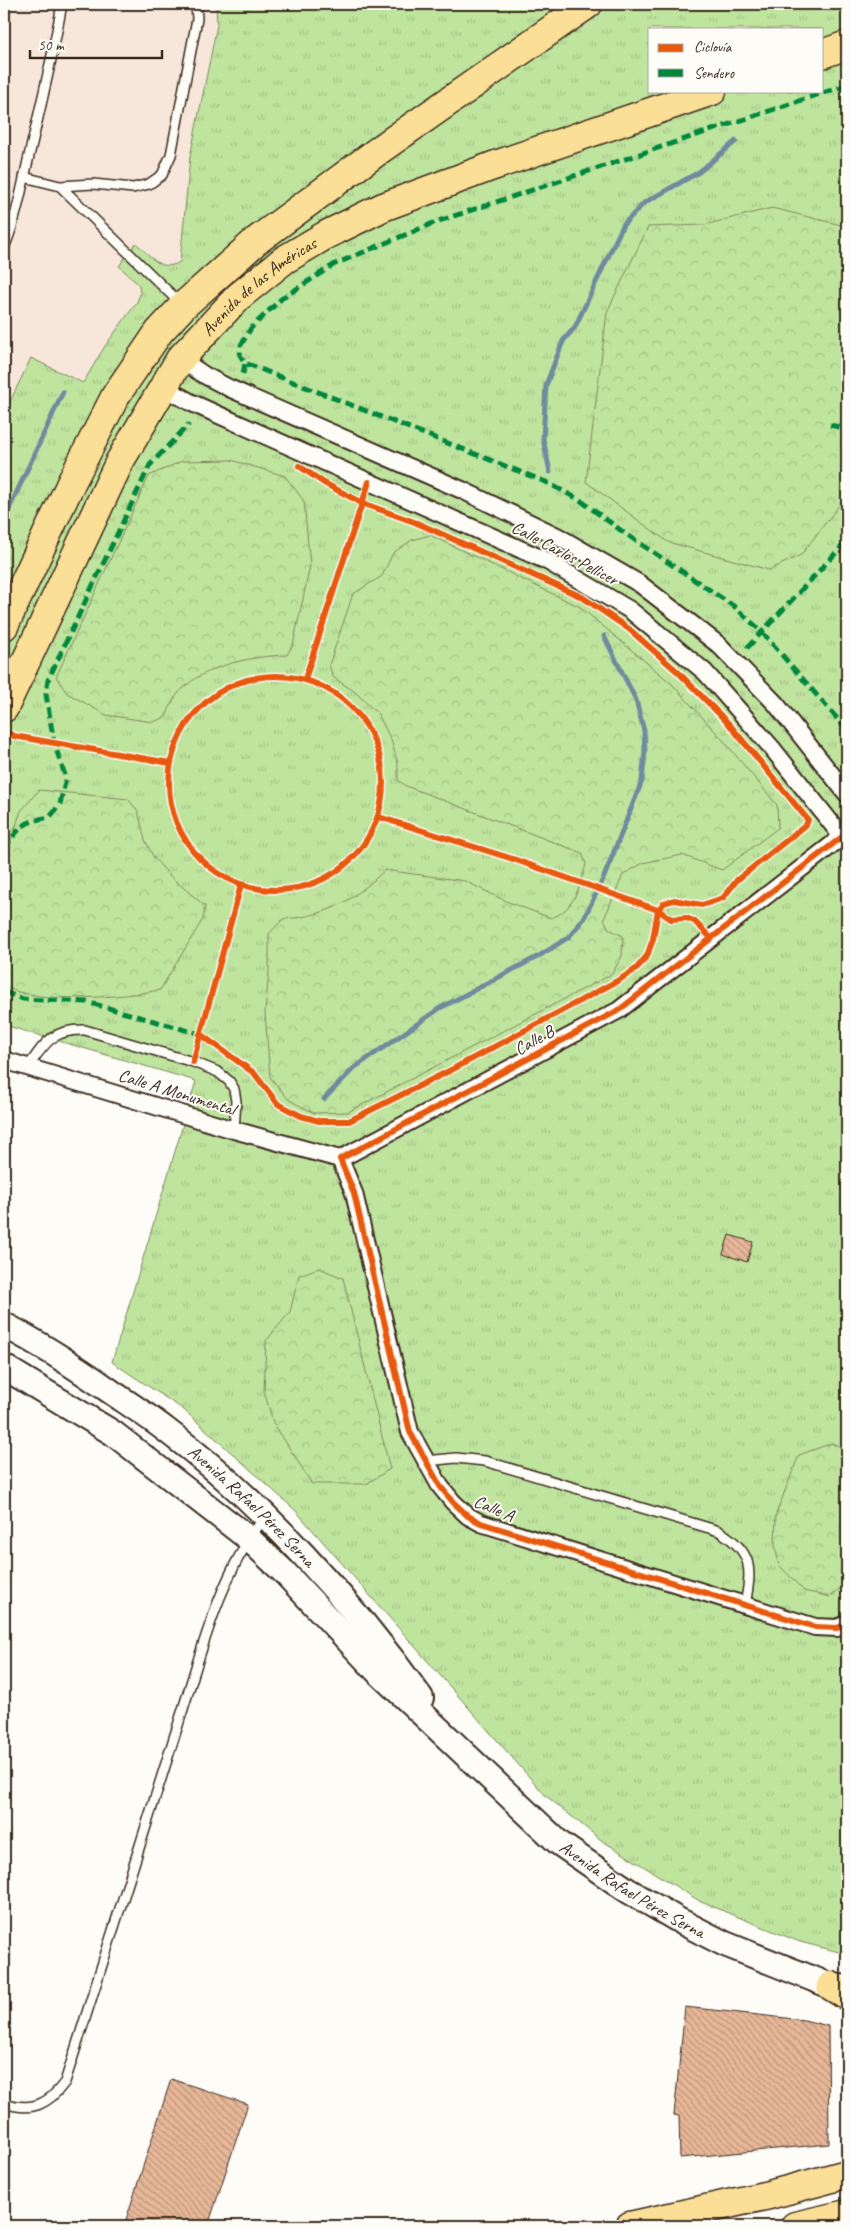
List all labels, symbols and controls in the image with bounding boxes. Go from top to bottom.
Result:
scale bar [30,28,162,60]
legend [648,28,824,92]
text: 50 m [38,36,65,55]
text: Ciclovía [694,38,733,57]
text: Sendero [694,64,735,83]
street label: Avenida de las Américas [196,231,322,340]
street label: Calle Carlos Pellicer [508,516,623,591]
street label: Calle B [510,1019,559,1060]
street label: Calle A Monumental [116,1064,241,1121]
street label: Avenida Rafael Pérez Serna [184,1440,321,1573]
street label: Calle A [471,1490,518,1527]
street label: Avenida Rafael Pérez Serna [555,1836,710,1944]

